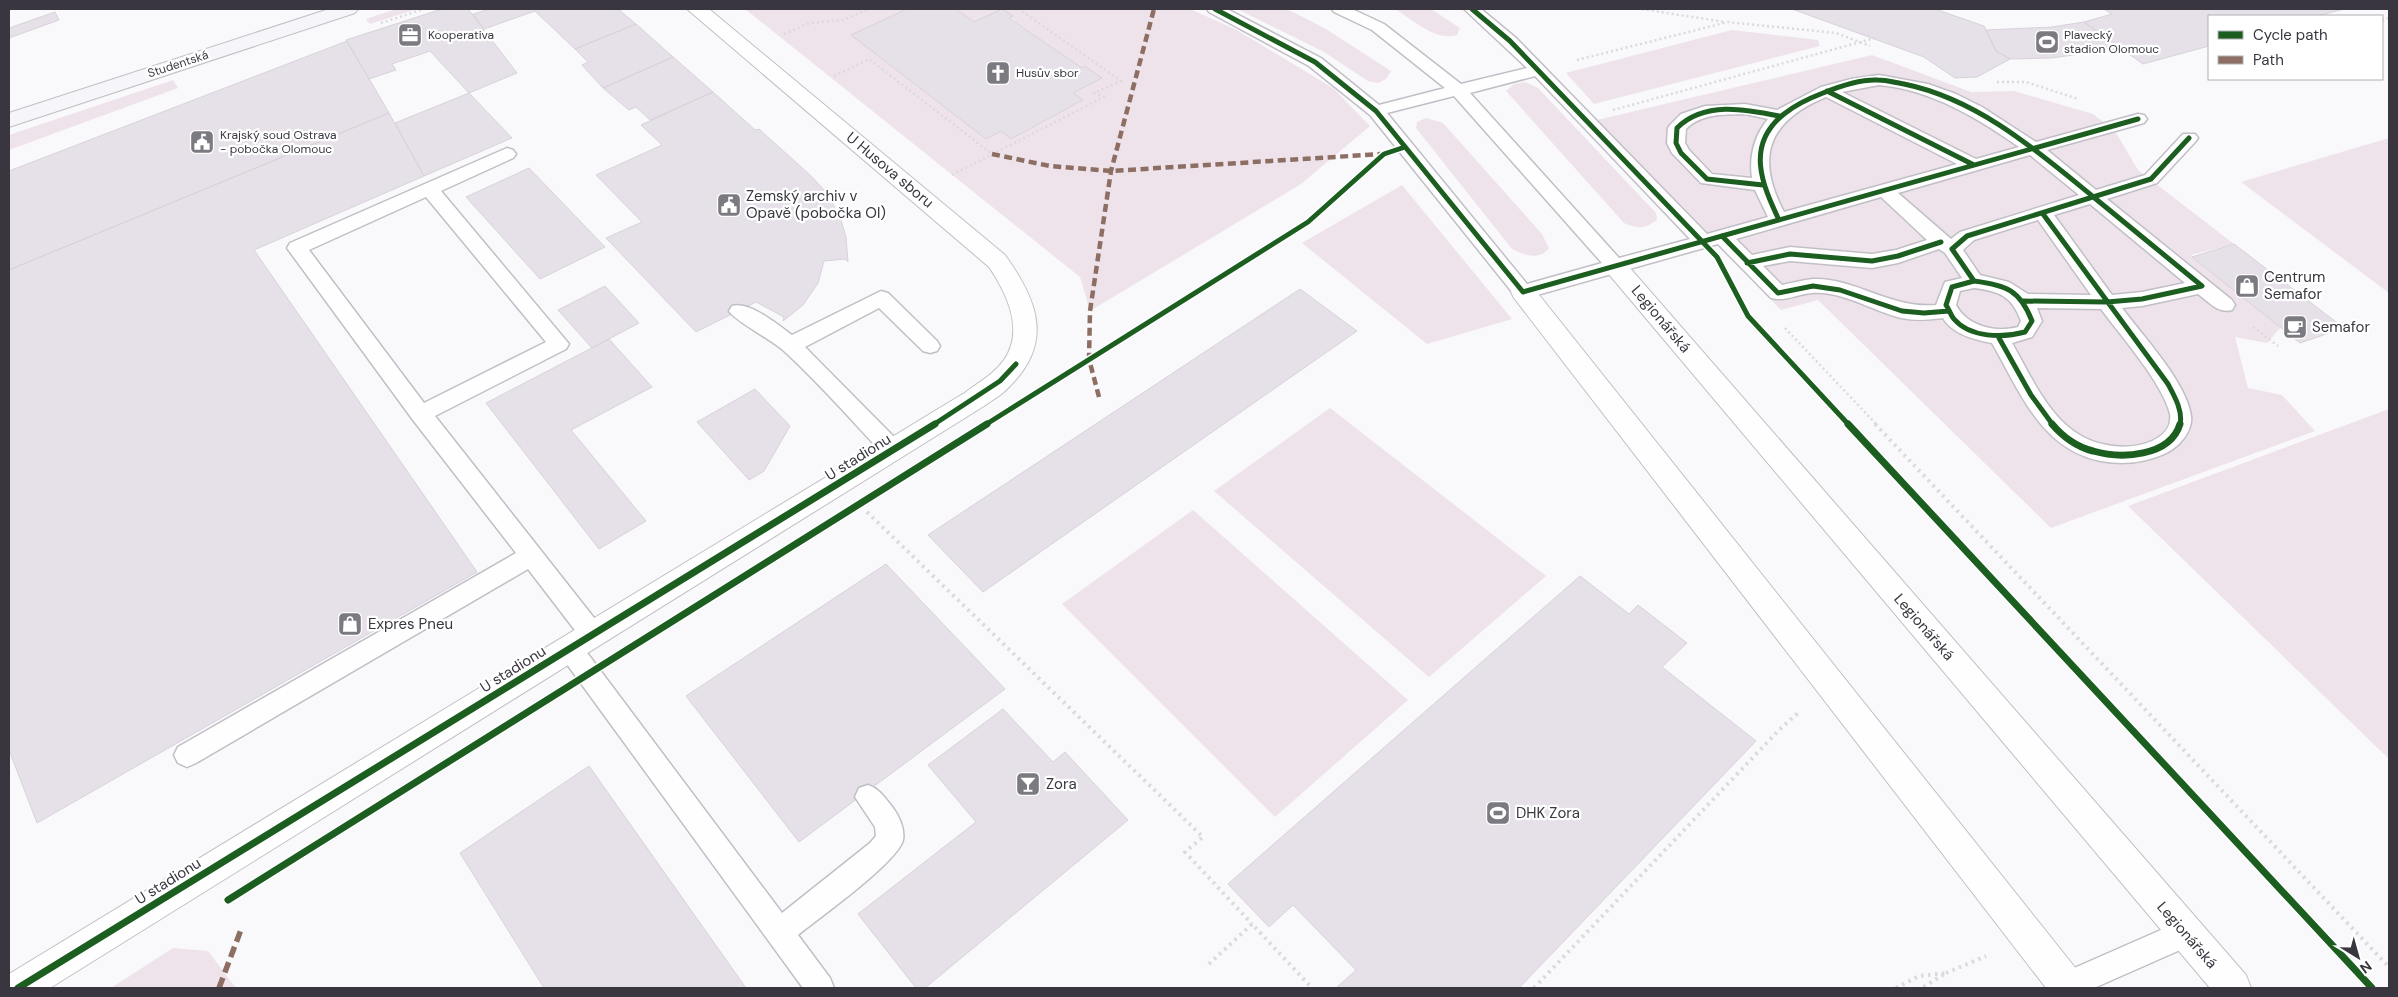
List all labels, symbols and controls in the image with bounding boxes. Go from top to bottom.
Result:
legend [2208,15,2383,80]
office icon: Kooperativa [397,22,423,48]
text: Cycle path [2253,25,2328,45]
place label: Kooperativa [428,27,494,43]
place label: Plavecký stadion Olomouc [2064,27,2159,57]
sports icon: Plavecký stadion Olomouc [2034,29,2060,55]
street label: Studentská [146,47,210,81]
text: Path [2253,50,2284,70]
church icon: Husův sbor [985,60,1011,86]
place label: Husův sbor [1016,65,1079,81]
place label: Krajský soud Ostrava - pobočka Olomouc [220,127,337,157]
street label: U Husova sboru [842,128,938,212]
public building icon: Krajský soud Ostrava - pobočka Olomouc [189,129,215,155]
place label: Zemský archiv v Opavě (pobočka Ol) [746,186,886,223]
public building icon: Zemský archiv v Opavě (pobočka Ol) [716,192,742,218]
place label: Centrum Semafor [2264,267,2325,304]
shop icon: Centrum Semafor [2234,273,2260,299]
street label: Legionářská [1627,281,1695,357]
cafe icon: Semafor [2282,314,2308,340]
place label: Semafor [2312,317,2370,337]
street label: U stadionu [821,429,895,485]
street label: Legionářská [1889,589,1959,665]
shop icon: Expres Pneu [337,611,363,637]
place label: Expres Pneu [368,614,453,634]
street label: U stadionu [476,641,550,697]
bar icon: Zora [1015,771,1041,797]
place label: Zora [1046,774,1077,794]
sports icon: DHK Zora [1485,800,1511,826]
place label: DHK Zora [1516,803,1580,823]
street label: U stadionu [131,853,205,909]
street label: Legionářská [2152,897,2222,973]
north arrow [2333,932,2383,982]
text: N [2356,957,2375,978]

